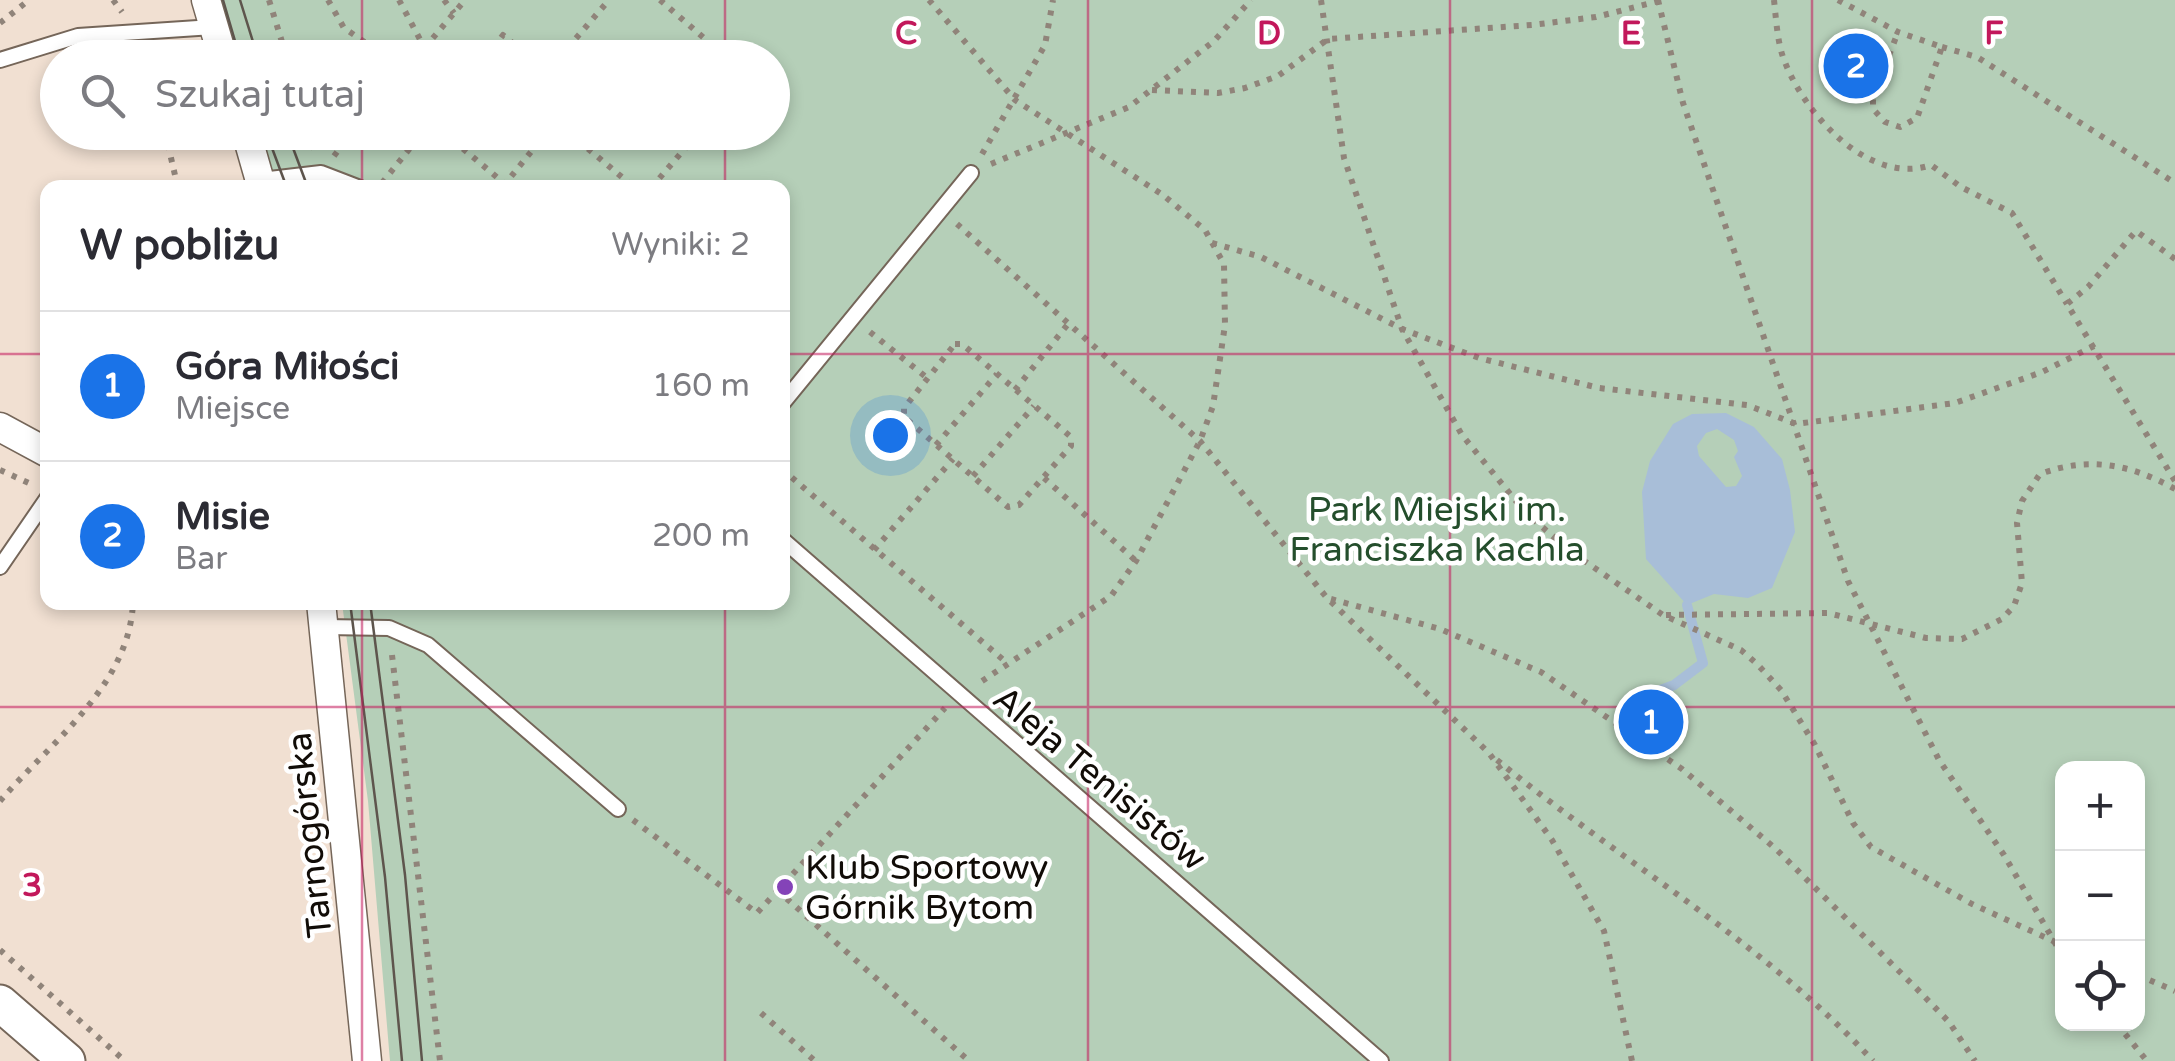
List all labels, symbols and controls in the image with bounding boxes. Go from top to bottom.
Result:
text: C [895,15,917,53]
text: D [1257,15,1281,53]
text: E [1621,15,1641,53]
text: F [1984,15,2004,53]
pin: 2 [1824,28,1888,104]
search box [40,40,790,150]
icon: search [75,68,130,123]
text: Szukaj tutaj [155,72,365,118]
text: W pobliżu [80,220,279,271]
text: Wyniki: 2 [611,226,750,264]
text: Góra Miłości [175,344,399,390]
text: 1 [102,367,123,405]
text: 160 m [652,367,750,405]
text: Miejsce [175,390,290,428]
your location [865,410,916,461]
park label: Park Miejski im. Franciszka Kachla [1289,489,1585,571]
text: Misie [175,494,270,540]
text: 2 [102,517,123,555]
text: 200 m [652,517,750,555]
text: Bar [175,540,227,578]
street label: Aleja Tenisistów [984,677,1214,880]
pin: 1 [1618,684,1684,760]
street label: Tarnogórska [278,730,342,940]
map controls [2055,761,2145,1031]
button: + [2055,761,2145,851]
place label: Klub Sportowy Górnik Bytom [805,847,1048,929]
button: − [2055,851,2145,941]
text: 3 [22,867,42,905]
marker: Klub Sportowy Górnik Bytom [774,876,796,898]
button: locate [2055,941,2145,1031]

